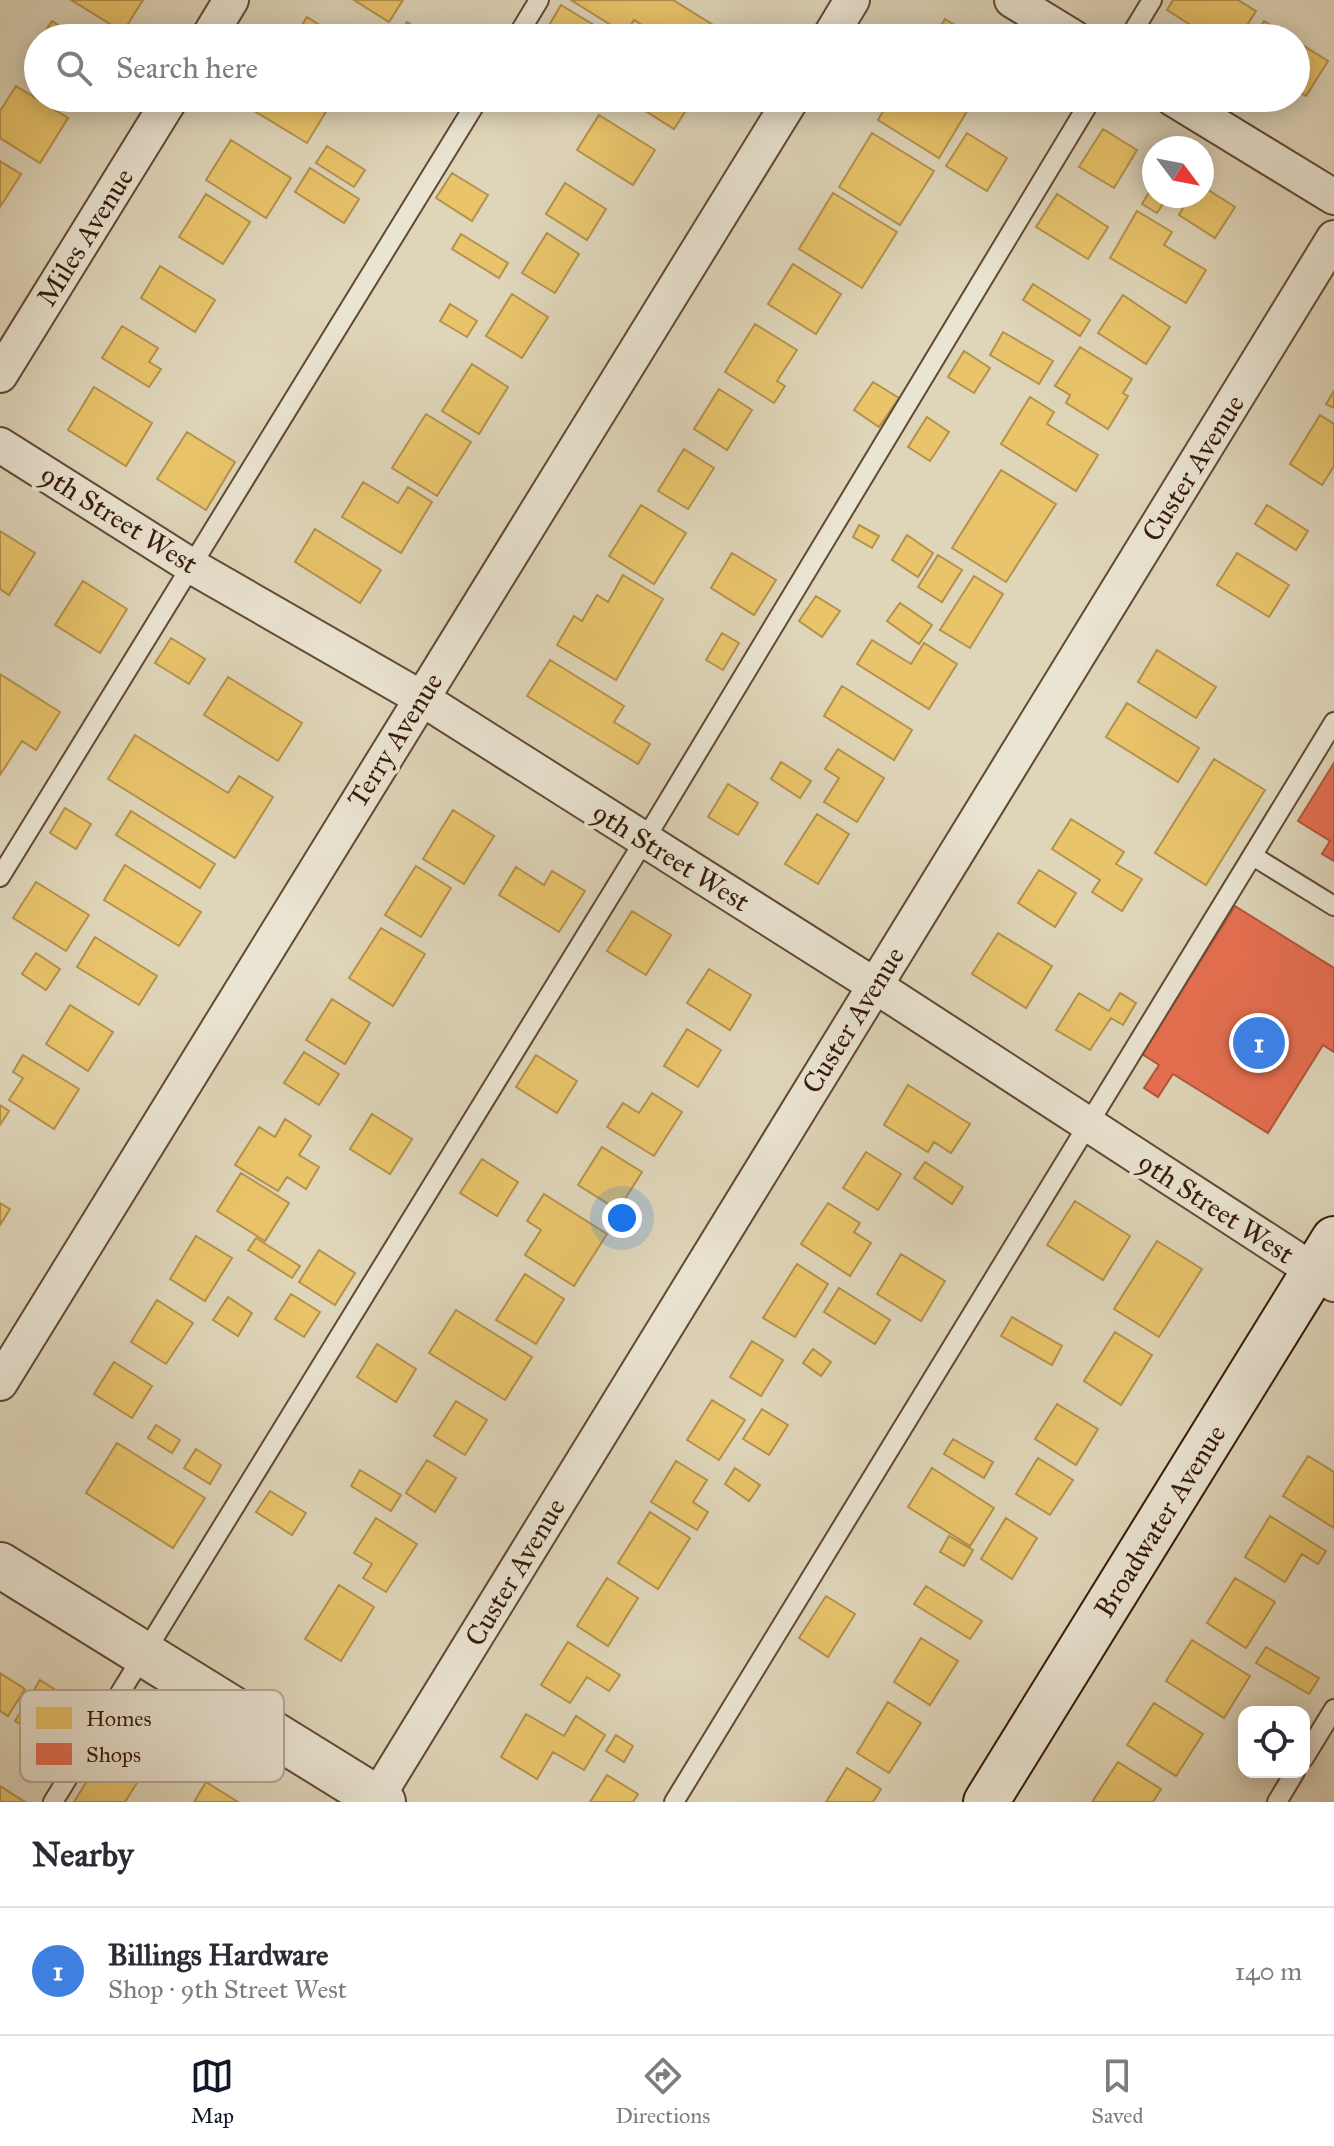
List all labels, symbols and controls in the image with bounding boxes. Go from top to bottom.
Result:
search box [24,24,1310,112]
icon: search [52,46,96,90]
text: Search here [116,50,258,86]
north arrow [1142,136,1214,208]
street label: Miles Avenue [29,162,141,312]
street label: Custer Avenue [1134,388,1252,548]
street label: 9th Street West [34,457,204,581]
street label: Terry Avenue [340,666,450,814]
street label: 9th Street West [586,795,756,919]
street label: Custer Avenue [794,940,912,1100]
pin: 1 [1233,1013,1285,1073]
street label: 9th Street West [1131,1144,1301,1272]
your location [602,1198,642,1238]
street label: Broadwater Avenue [1087,1418,1233,1624]
street label: Custer Avenue [457,1492,573,1652]
legend [20,1690,284,1782]
text: Homes [86,1705,152,1732]
map controls [1238,1706,1310,1778]
button: locate [1238,1706,1310,1778]
text: Shops [86,1741,141,1768]
text: Nearby [32,1834,134,1875]
text: Billings Hardware [108,1937,329,1973]
text: 1 [53,1955,63,1987]
text: 140 m [1235,1955,1302,1987]
text: Shop · 9th Street West [108,1973,347,2005]
tab: Map [190,2054,234,2129]
tab: Directions [615,2054,710,2129]
tab: Saved [1091,2054,1143,2129]

